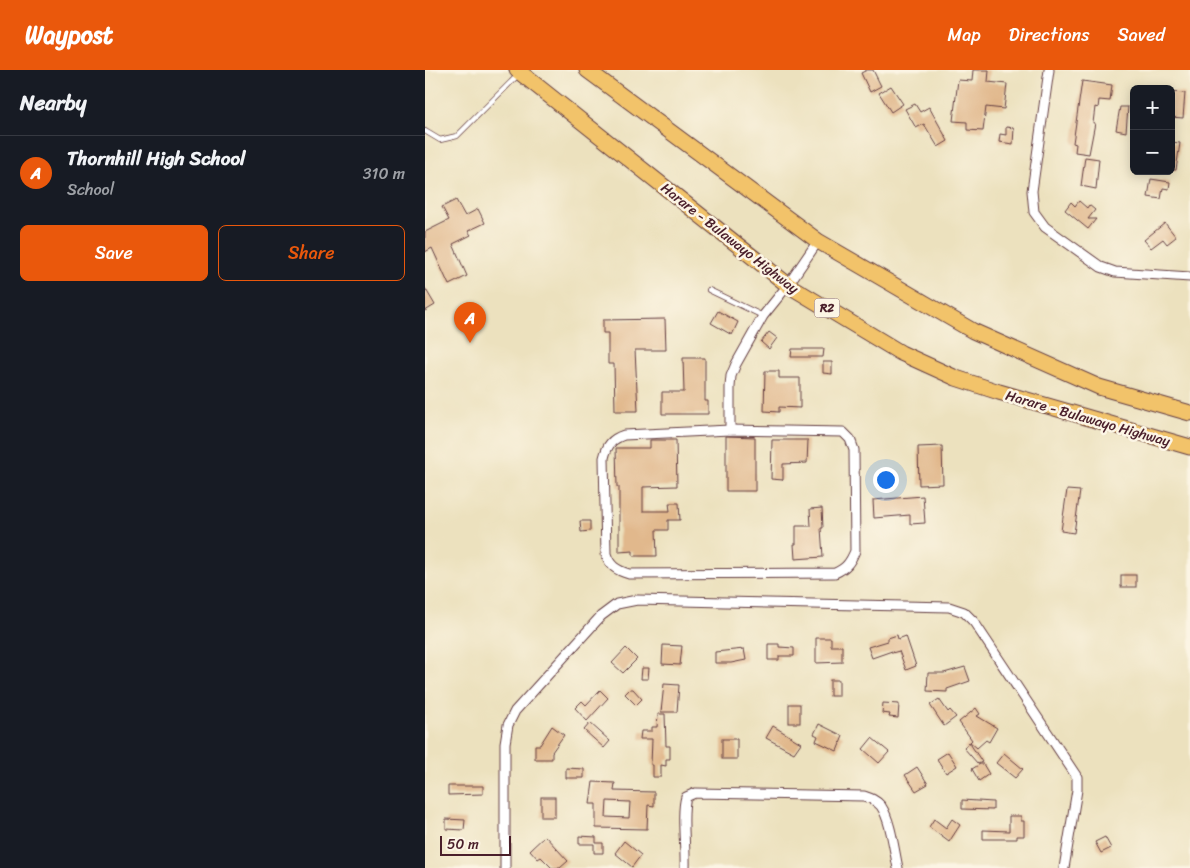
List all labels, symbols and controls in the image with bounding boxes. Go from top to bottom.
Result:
text: Waypost [25,14,113,56]
text: Map [948,19,981,51]
text: Directions [1009,19,1090,51]
text: Saved [1118,19,1165,51]
text: Nearby [20,84,86,122]
map controls [1130,85,1175,175]
button: + [1130,85,1175,130]
button: − [1130,130,1175,175]
text: Thornhill High School [67,142,246,175]
text: A [31,159,41,188]
text: 310 m [363,159,405,188]
text: School [67,175,114,204]
street label: Harare - Bulawayo Highway [655,176,805,301]
button: Save [20,225,208,281]
button: Share [218,225,405,281]
road number: R2 [815,298,839,318]
pin: A [454,302,486,343]
street label: Harare - Bulawayo Highway [1003,383,1174,454]
your location [873,467,899,493]
text: 50 m [447,832,479,857]
scale bar [440,833,511,856]

